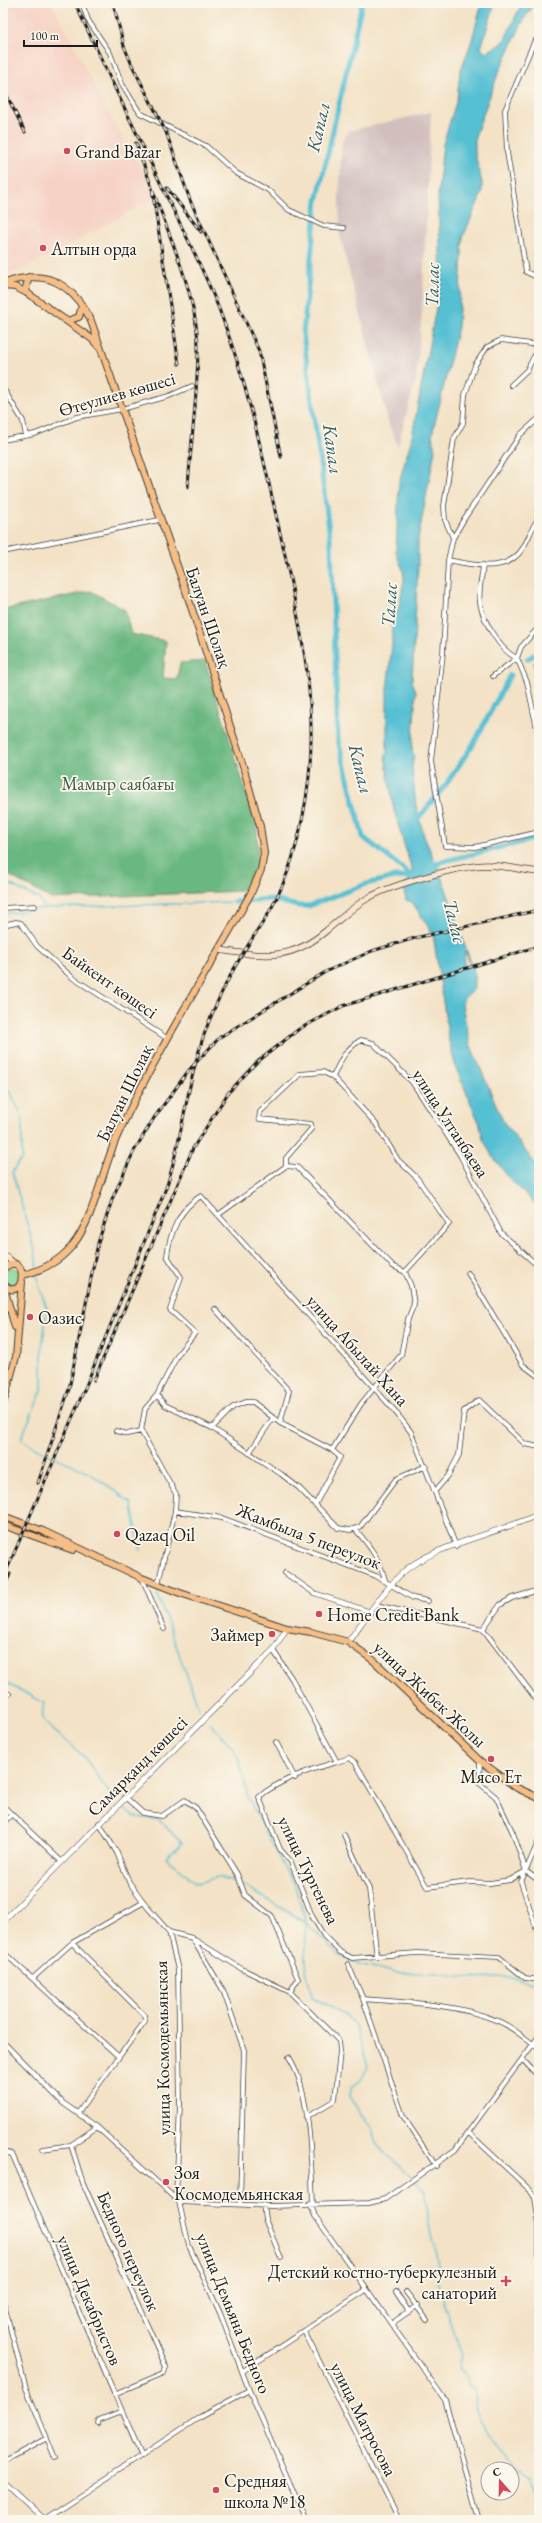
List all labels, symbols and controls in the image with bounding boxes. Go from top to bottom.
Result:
scale bar [24,22,97,48]
text: 100 m [30,28,60,44]
water label: Капал [300,100,336,155]
place label: Grand Bazar [75,140,161,163]
marker: Grand Bazar [62,146,72,156]
place label: Алтын орда [50,237,137,260]
marker: Алтын орда [38,243,48,253]
water label: Талас [419,262,445,307]
street label: Өтеулиев көшесі [56,366,178,422]
water label: Капал [317,421,349,476]
street label: Балуан Шолақ [181,563,237,671]
water label: Талас [375,581,403,628]
water label: Капал [343,741,379,797]
park label: Мамыр саябағы [61,772,175,795]
water label: Талас [438,897,473,946]
street label: Байкент көшесі [58,941,163,1024]
street label: Балуан Шолақ [90,1040,158,1146]
street label: улица Ултанбаева [407,1064,495,1182]
street label: улица Абылай Хана [302,1289,415,1411]
place label: Оазис [38,1306,82,1329]
marker: Оазис [25,1312,35,1322]
street label: Жамбыла 5 переулок [232,1497,385,1574]
place label: Qazaq Oil [125,1523,195,1546]
marker: Qazaq Oil [112,1529,122,1539]
place label: Home Credit Bank [327,1603,460,1626]
marker: Home Credit Bank [314,1609,324,1619]
place label: Займер [211,1623,264,1646]
marker: Займер [267,1629,277,1639]
street label: улица Жибек Жолы [369,1636,491,1752]
street label: Самарқанд көшесі [82,1711,192,1821]
marker: Мясо Ет [486,1754,496,1764]
place label: Мясо Ет [460,1765,522,1788]
street label: улица Тургенева [273,1812,345,1929]
street label: улица Космодемьянская [149,1960,175,2136]
place label: Зоя Космодемьянская [174,2161,303,2205]
marker: Зоя Космодемьянская [161,2177,171,2187]
street label: Бедного переулок [92,2187,166,2315]
street label: улица Демьяна Бедного [191,2229,277,2397]
street label: улица Декабристов [52,2231,128,2369]
place label: Детский костно-туберкулезный санаторий [268,2260,497,2304]
marker: Детский костно-туберкулезный санаторий [500,2275,512,2287]
street label: улица Матросова [325,2358,403,2481]
north arrow [480,2461,520,2501]
text: С [491,2464,503,2480]
place label: Средняя школа №18 [224,2469,306,2513]
marker: Средняя школа №18 [211,2485,221,2495]

